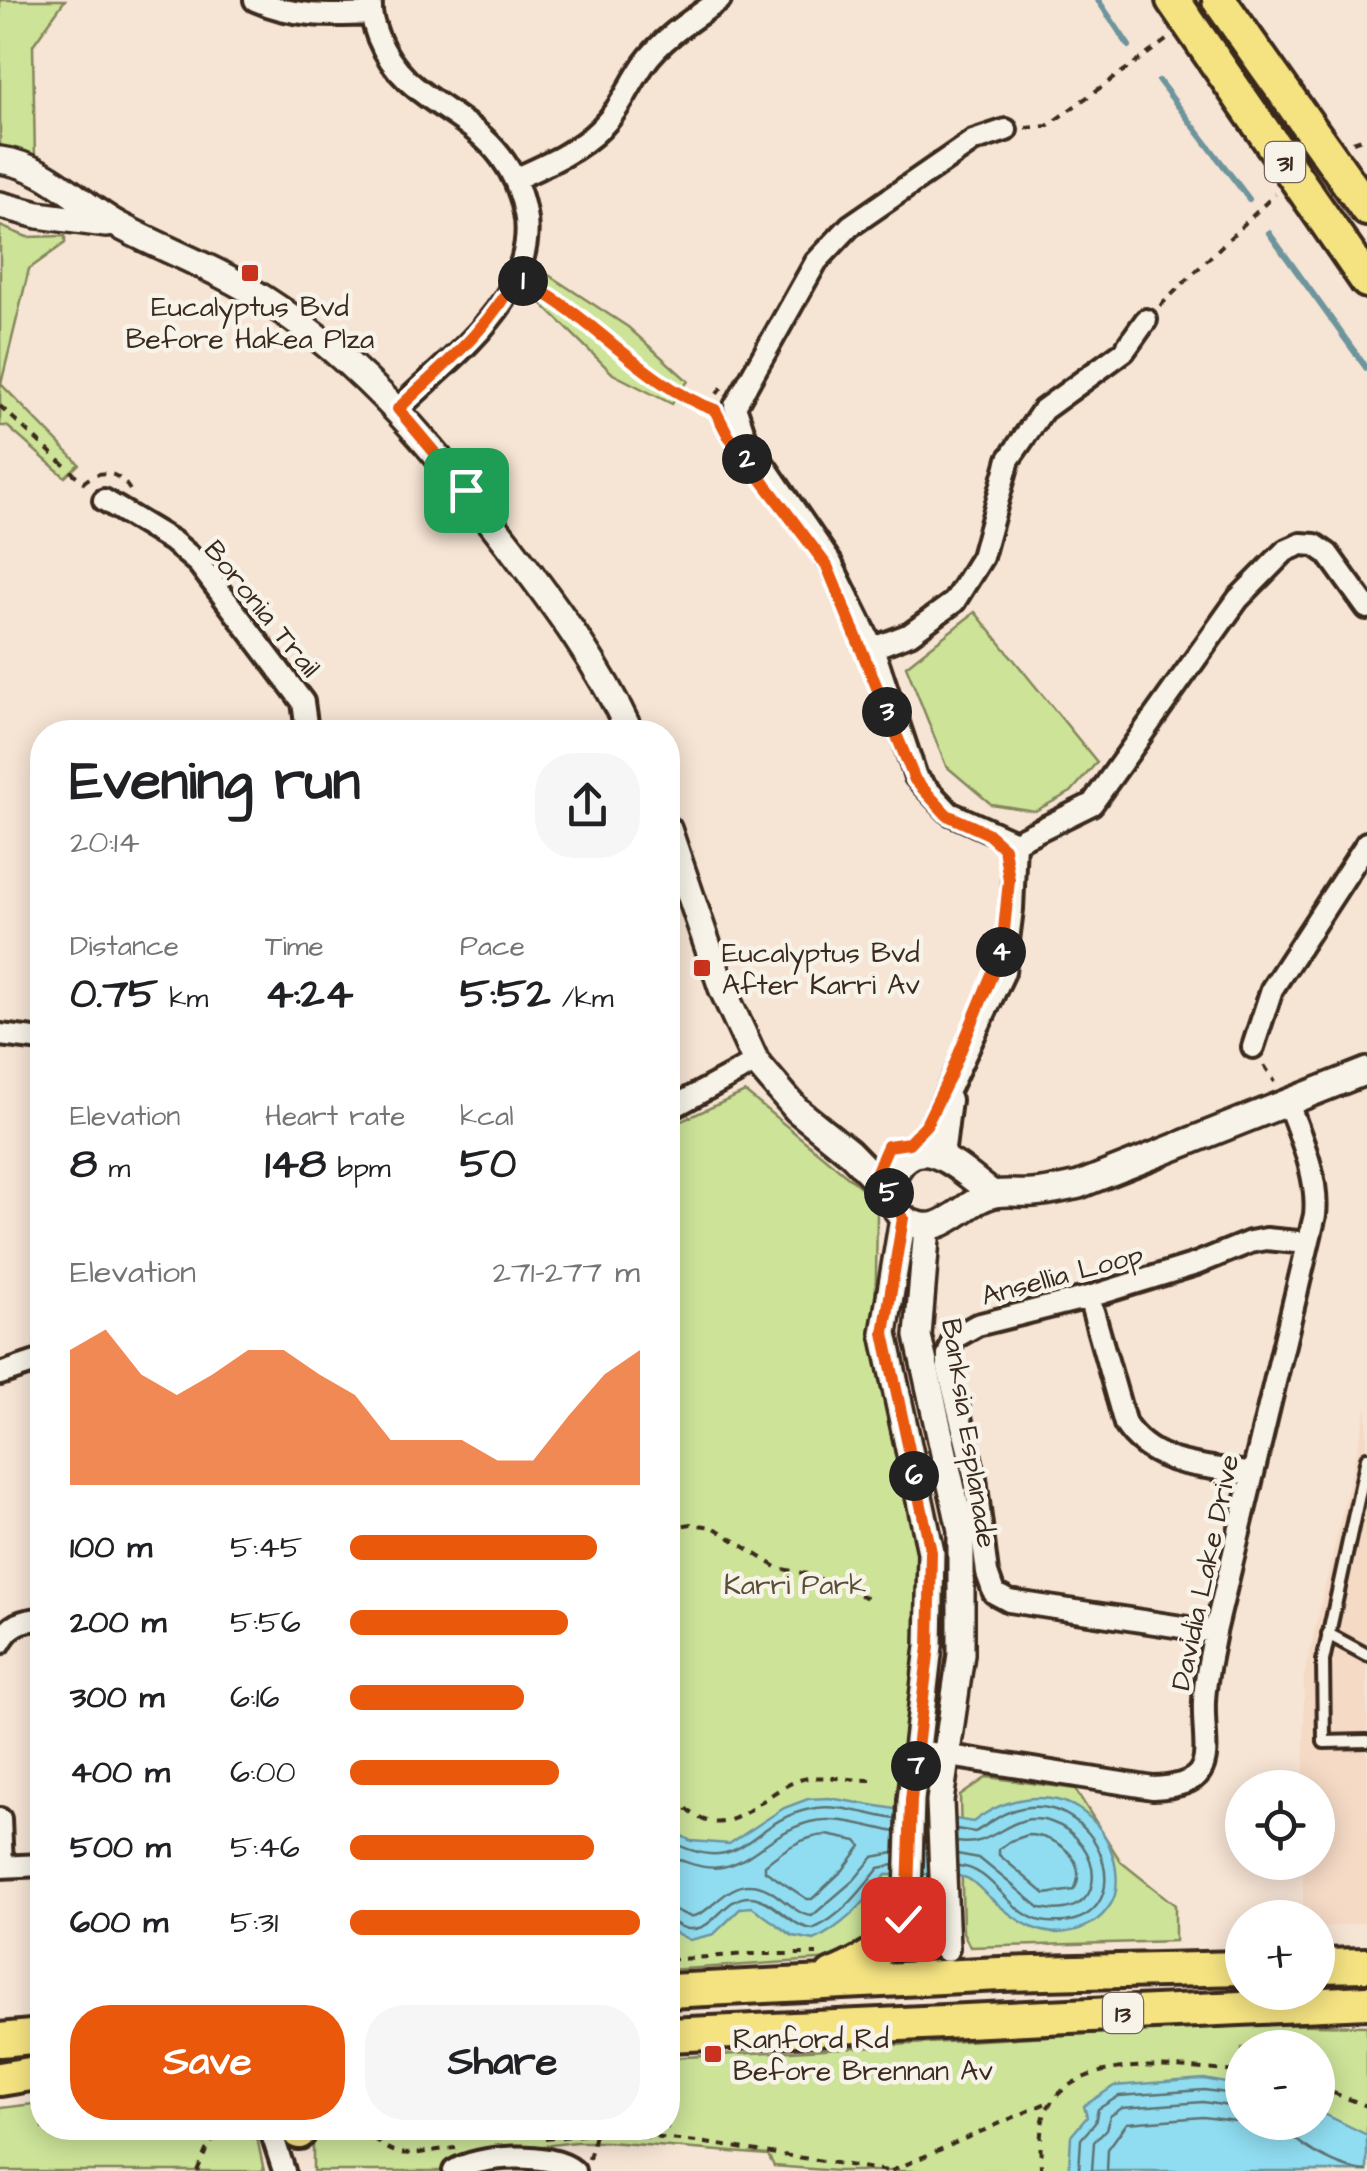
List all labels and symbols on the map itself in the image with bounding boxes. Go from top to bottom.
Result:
road number: 31 [1265,142,1305,182]
pin: 1 [498,256,548,306]
marker: Eucalyptus Bvd Before Hakea Plza [239,262,261,284]
place label: Eucalyptus Bvd Before Hakea Plza [126,288,374,359]
pin: 2 [722,434,772,484]
pin [424,448,509,533]
street label: Boronia Trail [194,532,329,686]
pin: 3 [862,687,912,737]
pin: 4 [976,927,1026,977]
place label: Eucalyptus Bvd After Karri Av [722,934,920,1005]
marker: Eucalyptus Bvd After Karri Av [691,957,713,979]
pin: 5 [864,1168,914,1218]
street label: Ansellia Loop [977,1235,1148,1316]
street label: Banksia Esplanade [931,1316,1006,1551]
pin: 6 [889,1451,939,1501]
street label: Davidia Lake Drive [1161,1451,1249,1694]
park label: Karri Park [724,1566,866,1605]
pin: 7 [891,1741,941,1791]
pin [861,1877,946,1962]
road number: 13 [1103,1993,1143,2033]
place label: Ranford Rd Before Brennan Av [733,2020,993,2091]
marker: Ranford Rd Before Brennan Av [702,2043,724,2065]

